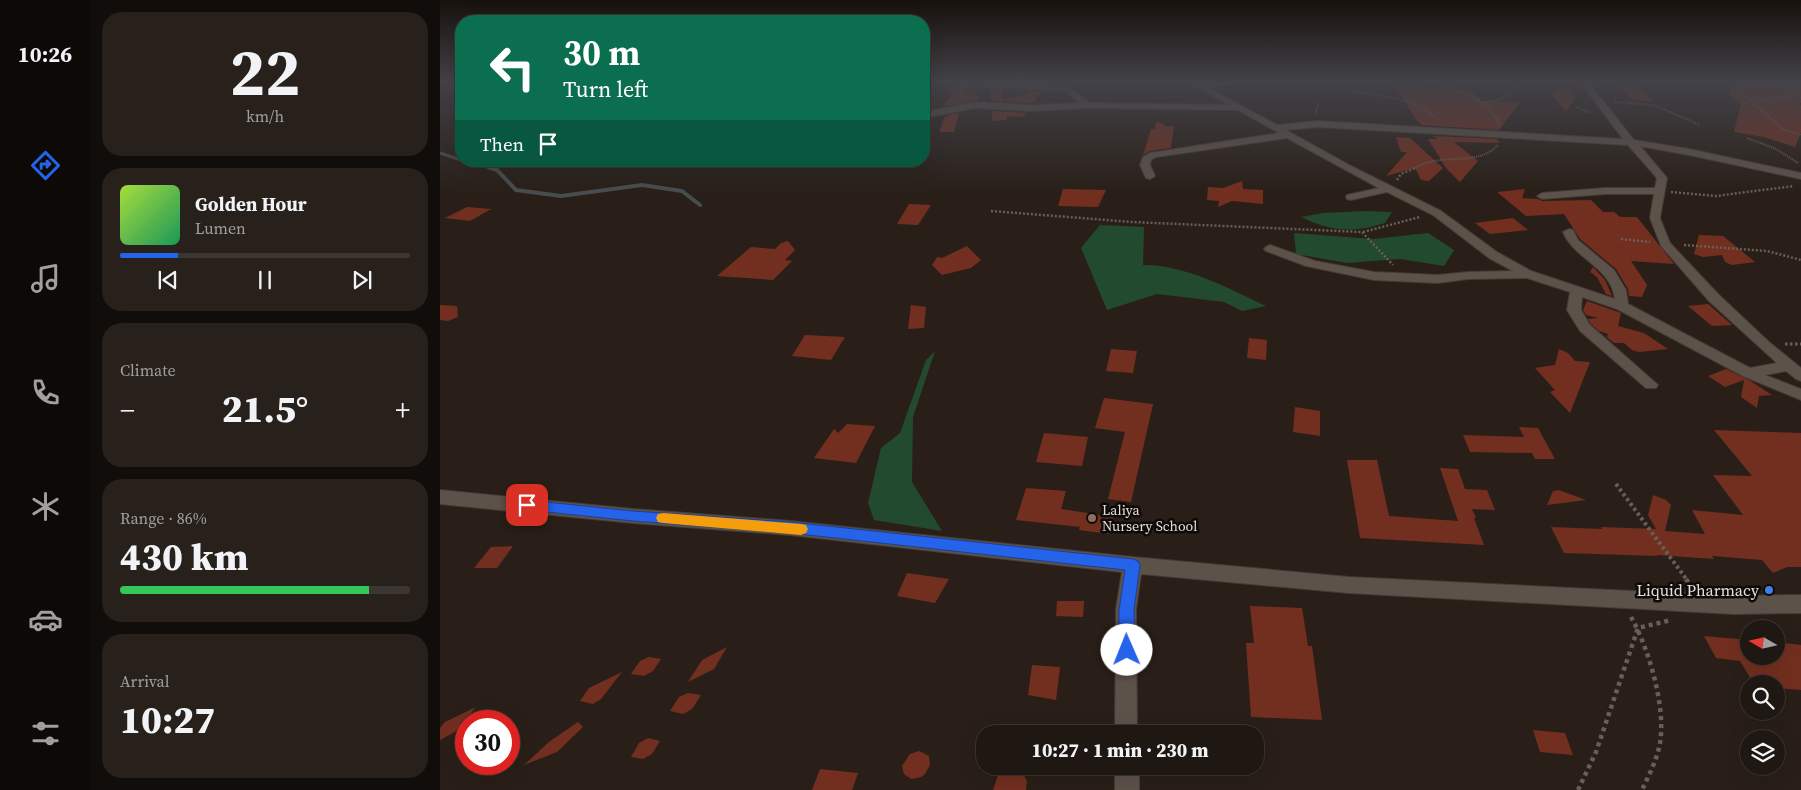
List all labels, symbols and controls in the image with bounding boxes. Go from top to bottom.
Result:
text: 22 [230,28,300,117]
text: 30 m [563,29,640,77]
icon: left [480,35,545,100]
text: 10:26 [18,39,72,69]
text: Turn left [563,74,648,104]
text: km/h [246,105,284,127]
icon: arrive [534,130,562,158]
text: Then [480,131,524,157]
icon: directions [28,148,63,183]
text: Golden Hour [195,191,307,217]
text: Lumen [195,217,246,239]
icon: music [28,261,63,296]
icon: previous [154,266,182,294]
icon: pause [251,266,279,294]
icon: next [348,266,376,294]
text: Climate [120,359,176,381]
icon: phone [28,375,63,410]
text: 21.5° [222,383,308,435]
text: − [120,391,135,429]
text: + [395,391,410,429]
pin [506,484,548,526]
icon: climate [28,489,63,524]
icon: arrive [513,491,541,519]
place label: Laliya Nursery School [1102,500,1197,536]
text: Range · 86% [120,507,207,529]
marker: Laliya Nursery School [1086,512,1098,524]
text: 430 km [120,531,248,583]
place label: Liquid Pharmacy [1636,579,1760,601]
marker: Liquid Pharmacy [1763,584,1775,596]
icon: car [28,602,63,637]
north arrow [1740,620,1785,665]
map controls [1740,620,1785,775]
position arrow [1100,623,1152,675]
text: Arrival [120,670,169,692]
button: search [1740,675,1785,720]
text: 10:27 [120,694,215,746]
speed limit sign: 30 [455,710,520,775]
icon: filters [28,716,63,751]
button: layers [1740,730,1785,775]
text: 10:27 · 1 min · 230 m [1031,737,1209,763]

